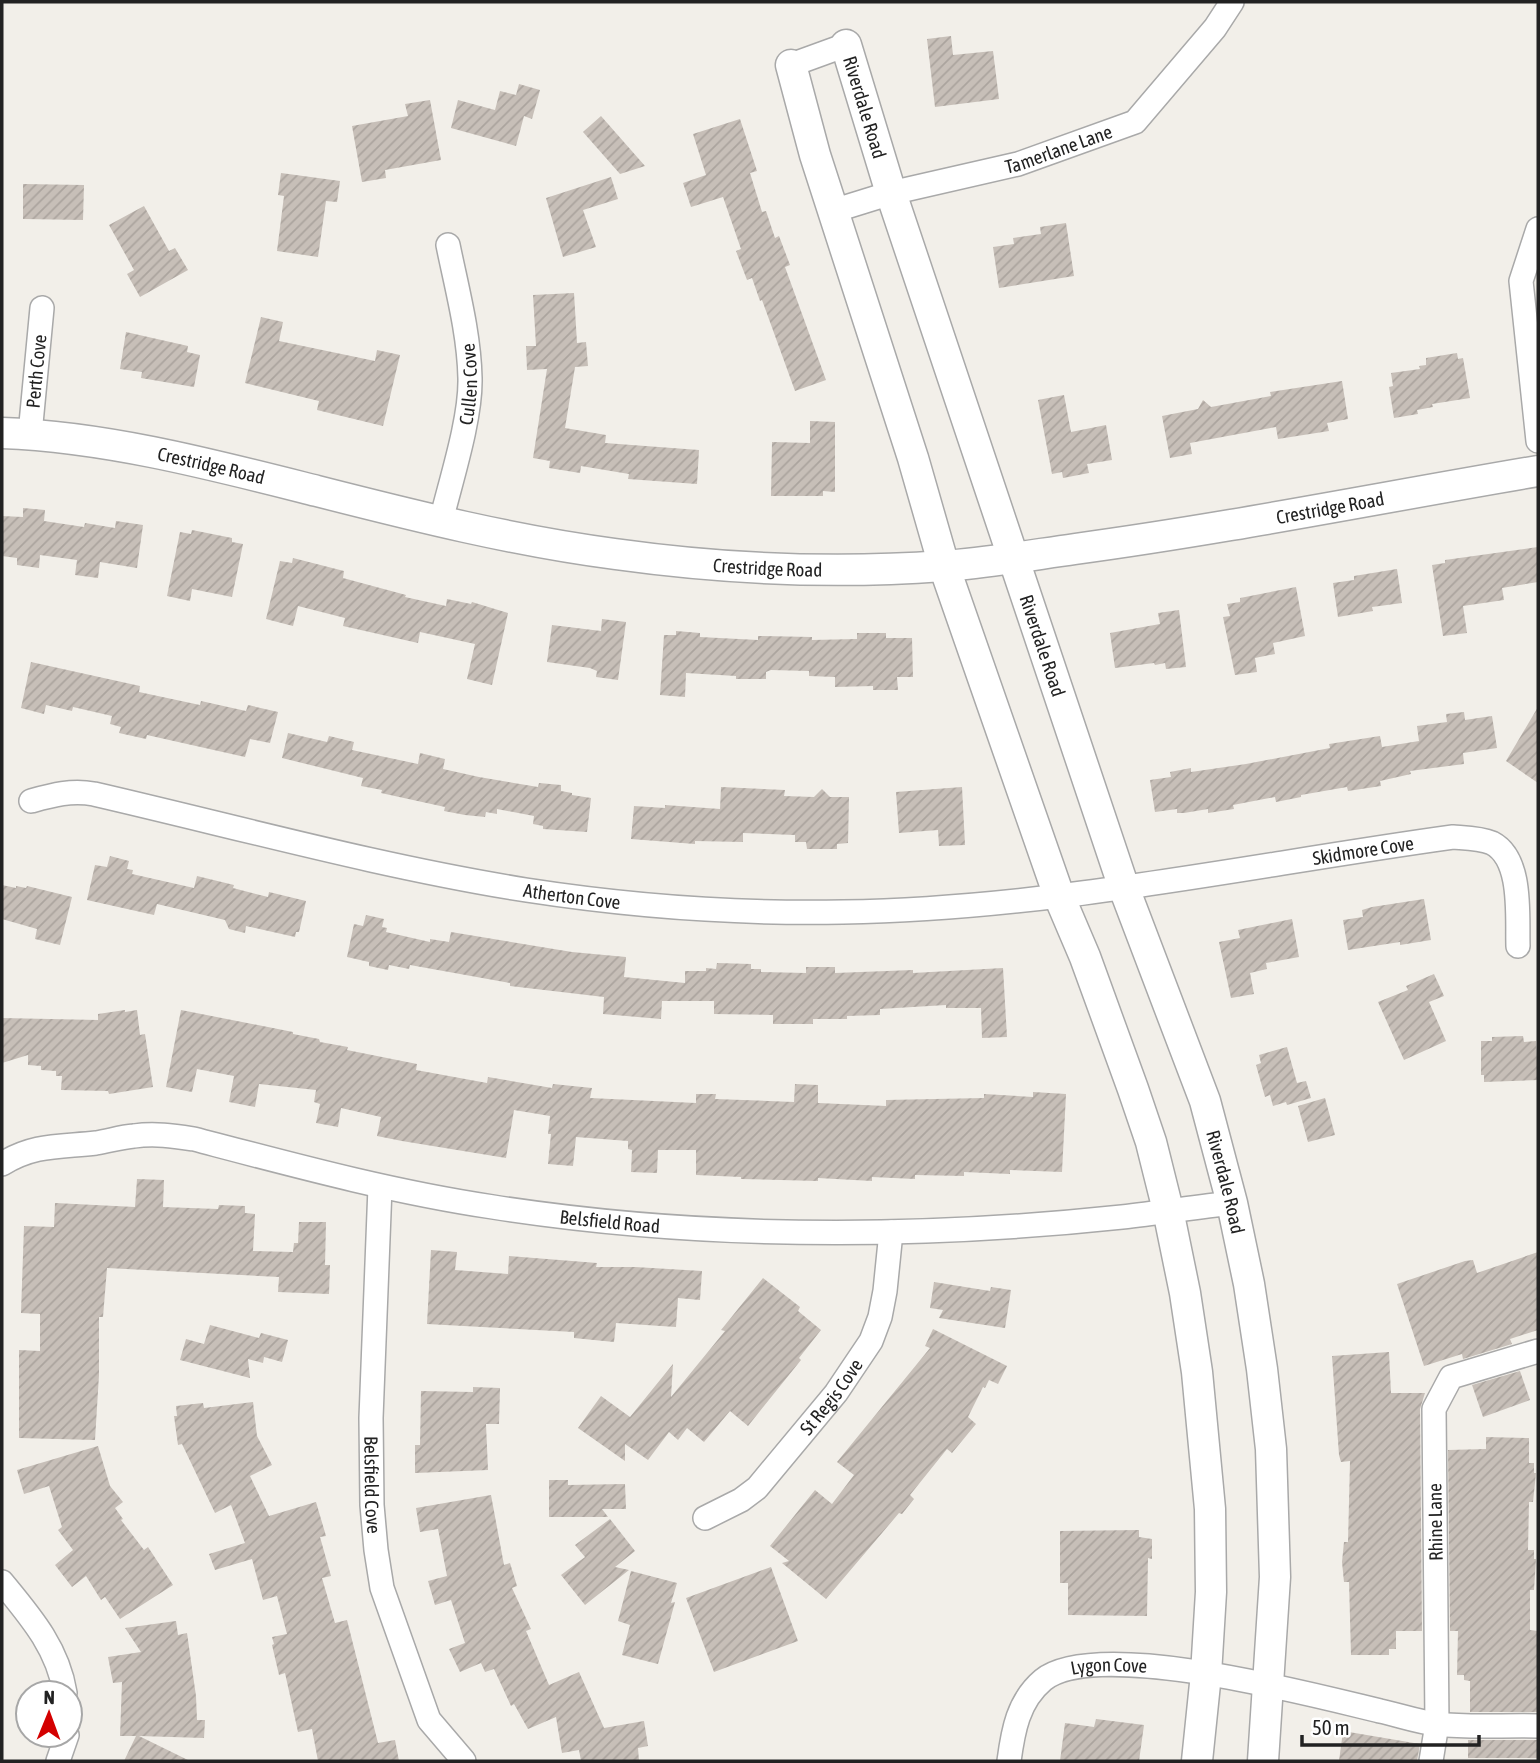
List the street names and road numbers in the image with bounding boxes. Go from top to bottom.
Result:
street label: Riverdale Road [839,53,891,161]
street label: Tamerlane Lane [1003,120,1115,178]
street label: Perth Cove [22,333,50,409]
street label: Cullen Cove [454,342,481,427]
street label: Crestridge Road [156,442,267,488]
street label: Crestridge Road [1274,487,1386,528]
street label: Crestridge Road [712,554,822,581]
street label: Riverdale Road [1015,592,1070,699]
street label: Skidmore Cove [1311,832,1415,869]
street label: Atherton Cove [522,879,622,913]
street label: Riverdale Road [1202,1128,1249,1236]
street label: Belsfield Road [559,1205,661,1237]
street label: St Regis Cove [795,1354,867,1439]
street label: Belsfield Cove [360,1436,385,1535]
street label: Rhine Lane [1423,1483,1447,1561]
street label: Lygon Cove [1069,1653,1148,1679]

